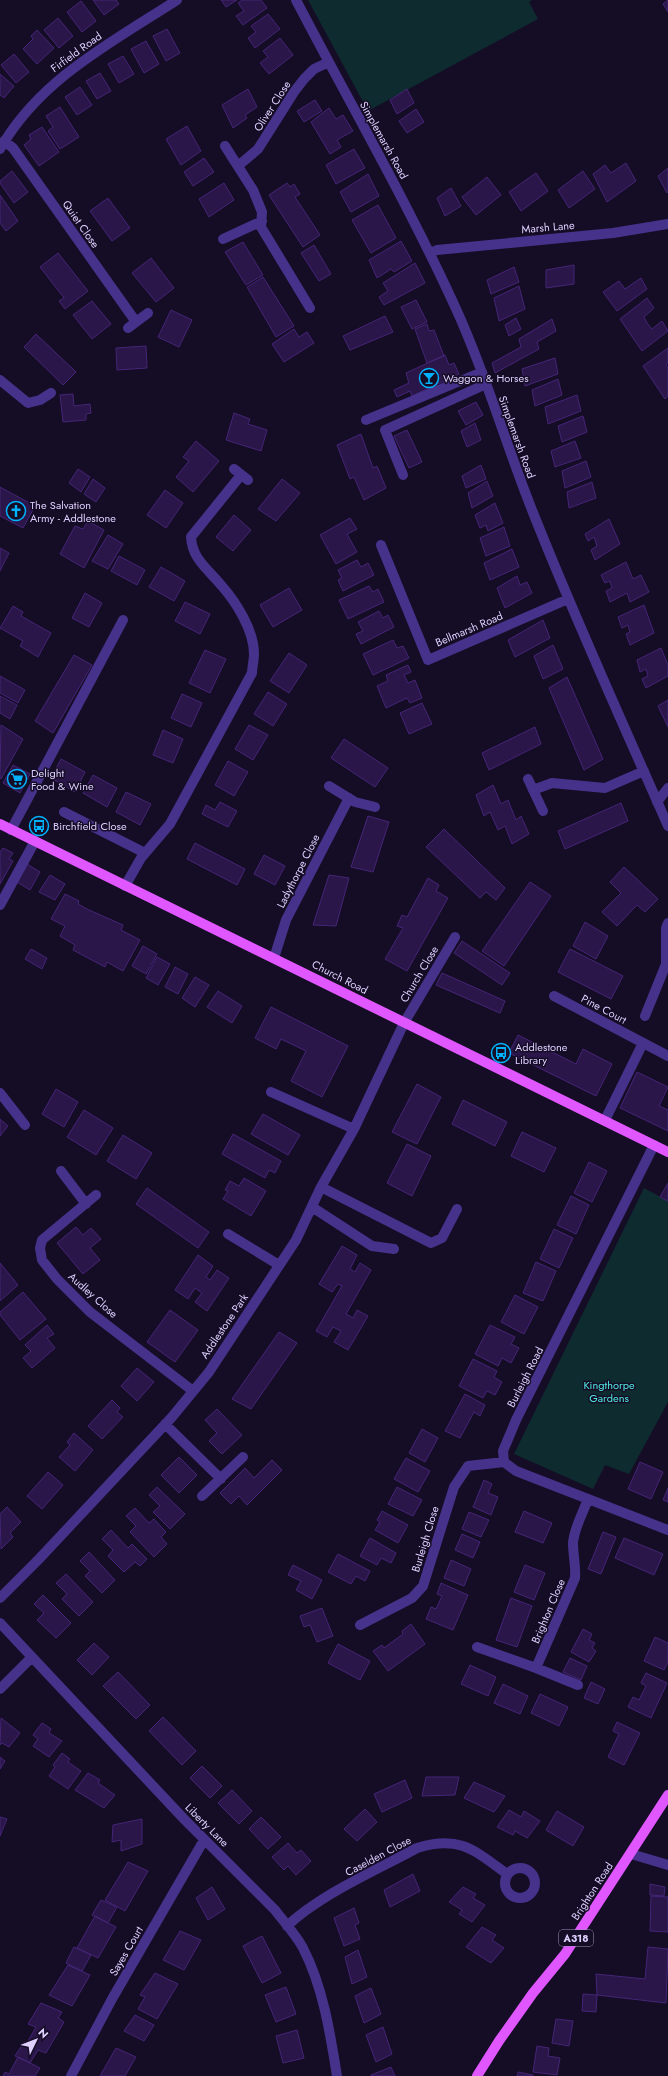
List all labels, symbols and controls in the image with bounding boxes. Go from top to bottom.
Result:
street label: Firfield Road [47,28,105,76]
street label: Oliver Close [250,77,295,135]
street label: Simplemarsh Road [356,98,412,182]
street label: Quiet Close [59,197,104,251]
street label: Marsh Lane [521,217,576,237]
bar icon: Waggon & Horses [418,367,440,389]
place label: Waggon & Horses [443,370,529,386]
street label: Simplemarsh Road [495,393,539,481]
place label: The Salvation Army - Addlestone [30,497,116,526]
church icon: The Salvation Army - Addlestone [5,500,27,522]
street label: Bellmarsh Road [433,608,505,650]
place label: Delight Food & Wine [31,765,94,794]
supermarket icon: Delight Food & Wine [6,768,28,790]
bus stop icon: Birchfield Close [28,815,50,837]
place label: Birchfield Close [53,818,127,834]
street label: Ladythorpe Close [272,831,324,911]
street label: Church Close [396,943,442,1005]
street label: Church Road [309,956,371,998]
street label: Pine Court [578,990,630,1028]
place label: Addlestone Library [515,1039,568,1068]
bus stop icon: Addlestone Library [490,1042,512,1064]
street label: Audley Close [65,1268,121,1322]
street label: Addlestone Park [196,1290,252,1362]
street label: Burleigh Road [503,1344,547,1410]
park label: Kingthorpe Gardens [583,1377,635,1406]
street label: Burleigh Close [407,1504,443,1574]
street label: Brighton Close [527,1576,569,1646]
street label: Liberty Lane [182,1800,233,1851]
street label: Caselden Close [342,1832,414,1880]
street label: Brighton Road [567,1859,617,1923]
street label: Sayes Court [105,1923,147,1979]
road number: A318 [559,1930,593,1946]
north arrow [16,2020,56,2060]
text: N [34,2025,52,2042]

